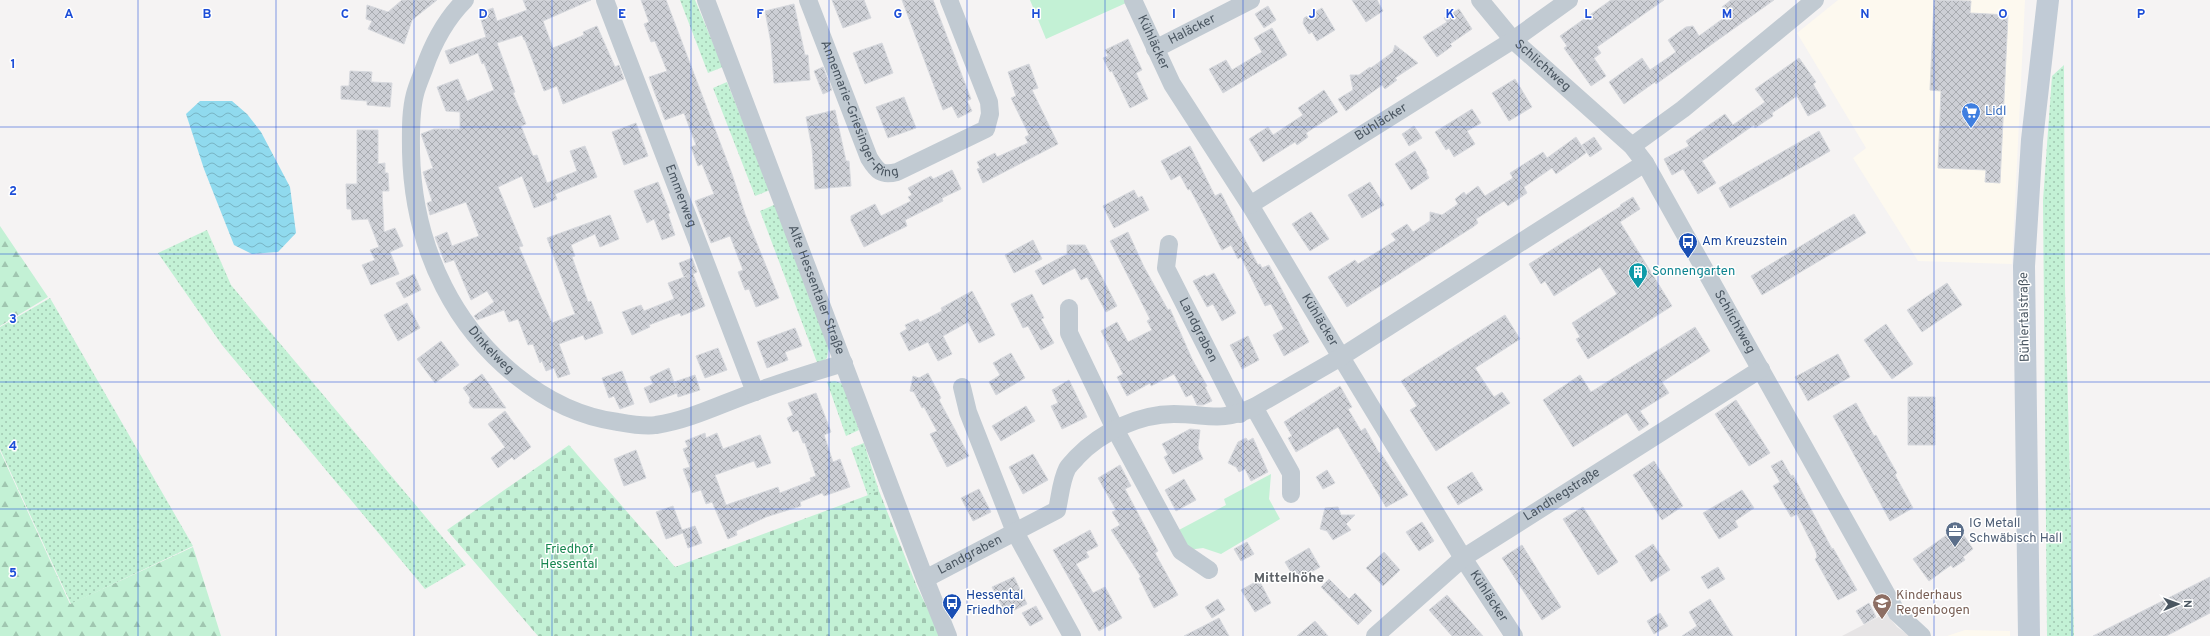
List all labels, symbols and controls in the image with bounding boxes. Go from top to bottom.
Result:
text: A [64,7,74,23]
text: B [203,7,212,23]
text: C [341,7,349,23]
text: D [478,7,488,23]
text: E [618,7,626,23]
text: F [756,7,764,23]
text: G [894,7,903,23]
text: H [1031,7,1041,23]
text: I [1172,7,1176,23]
text: J [1308,7,1316,23]
text: K [1445,7,1455,23]
text: L [1584,7,1592,23]
text: M [1722,7,1732,23]
text: N [1860,7,1870,23]
text: O [1998,7,2008,23]
text: P [2137,7,2146,23]
street label: Haläcker [1166,11,1219,49]
street label: Kühläcker [1133,13,1172,73]
street label: Schlichtweg [1511,37,1574,95]
street label: Annemarie-Griesinger-Ring [816,38,900,181]
text: 1 [10,57,16,73]
street label: Bühläcker [1352,100,1410,145]
supermarket icon: Lidl [1960,101,1982,129]
place label: Lidl [1985,104,2006,120]
street label: Emmerweg [661,162,699,230]
text: 2 [9,184,17,200]
street label: Alte Hessentaler Straße [784,223,848,357]
bus stop icon: Am Kreuzstein [1677,231,1699,259]
place label: Am Kreuzstein [1702,234,1787,250]
building icon: Sonnengarten [1627,261,1649,289]
place label: Sonnengarten [1652,264,1735,280]
street label: Bühlertalstraße [2016,272,2034,362]
street label: Schlichtweg [1710,288,1758,357]
street label: Kühläcker [1297,291,1341,350]
street label: Landgraben [1175,295,1221,365]
text: 3 [9,312,17,328]
street label: Dinkelweg [464,323,517,378]
text: 4 [9,439,17,455]
street label: Landhegstraße [1521,465,1603,525]
place label: IG Metall Schwäbisch Hall [1969,516,2062,547]
office icon: IG Metall Schwäbisch Hall [1944,520,1966,548]
street label: Landgraben [935,532,1005,579]
park label: Friedhof Hessental [540,542,598,573]
text: 5 [9,566,17,582]
street label: Kühläcker [1466,568,1511,626]
district label: Mittelhöhe [1254,570,1325,587]
north arrow [2158,584,2198,624]
place label: Hessental Friedhof [966,588,1023,619]
place label: Kinderhaus Regenbogen [1896,588,1970,619]
bus stop icon: Hessental Friedhof [941,592,963,620]
school or university icon: Kinderhaus Regenbogen [1871,592,1893,620]
text: N [2180,600,2194,608]

